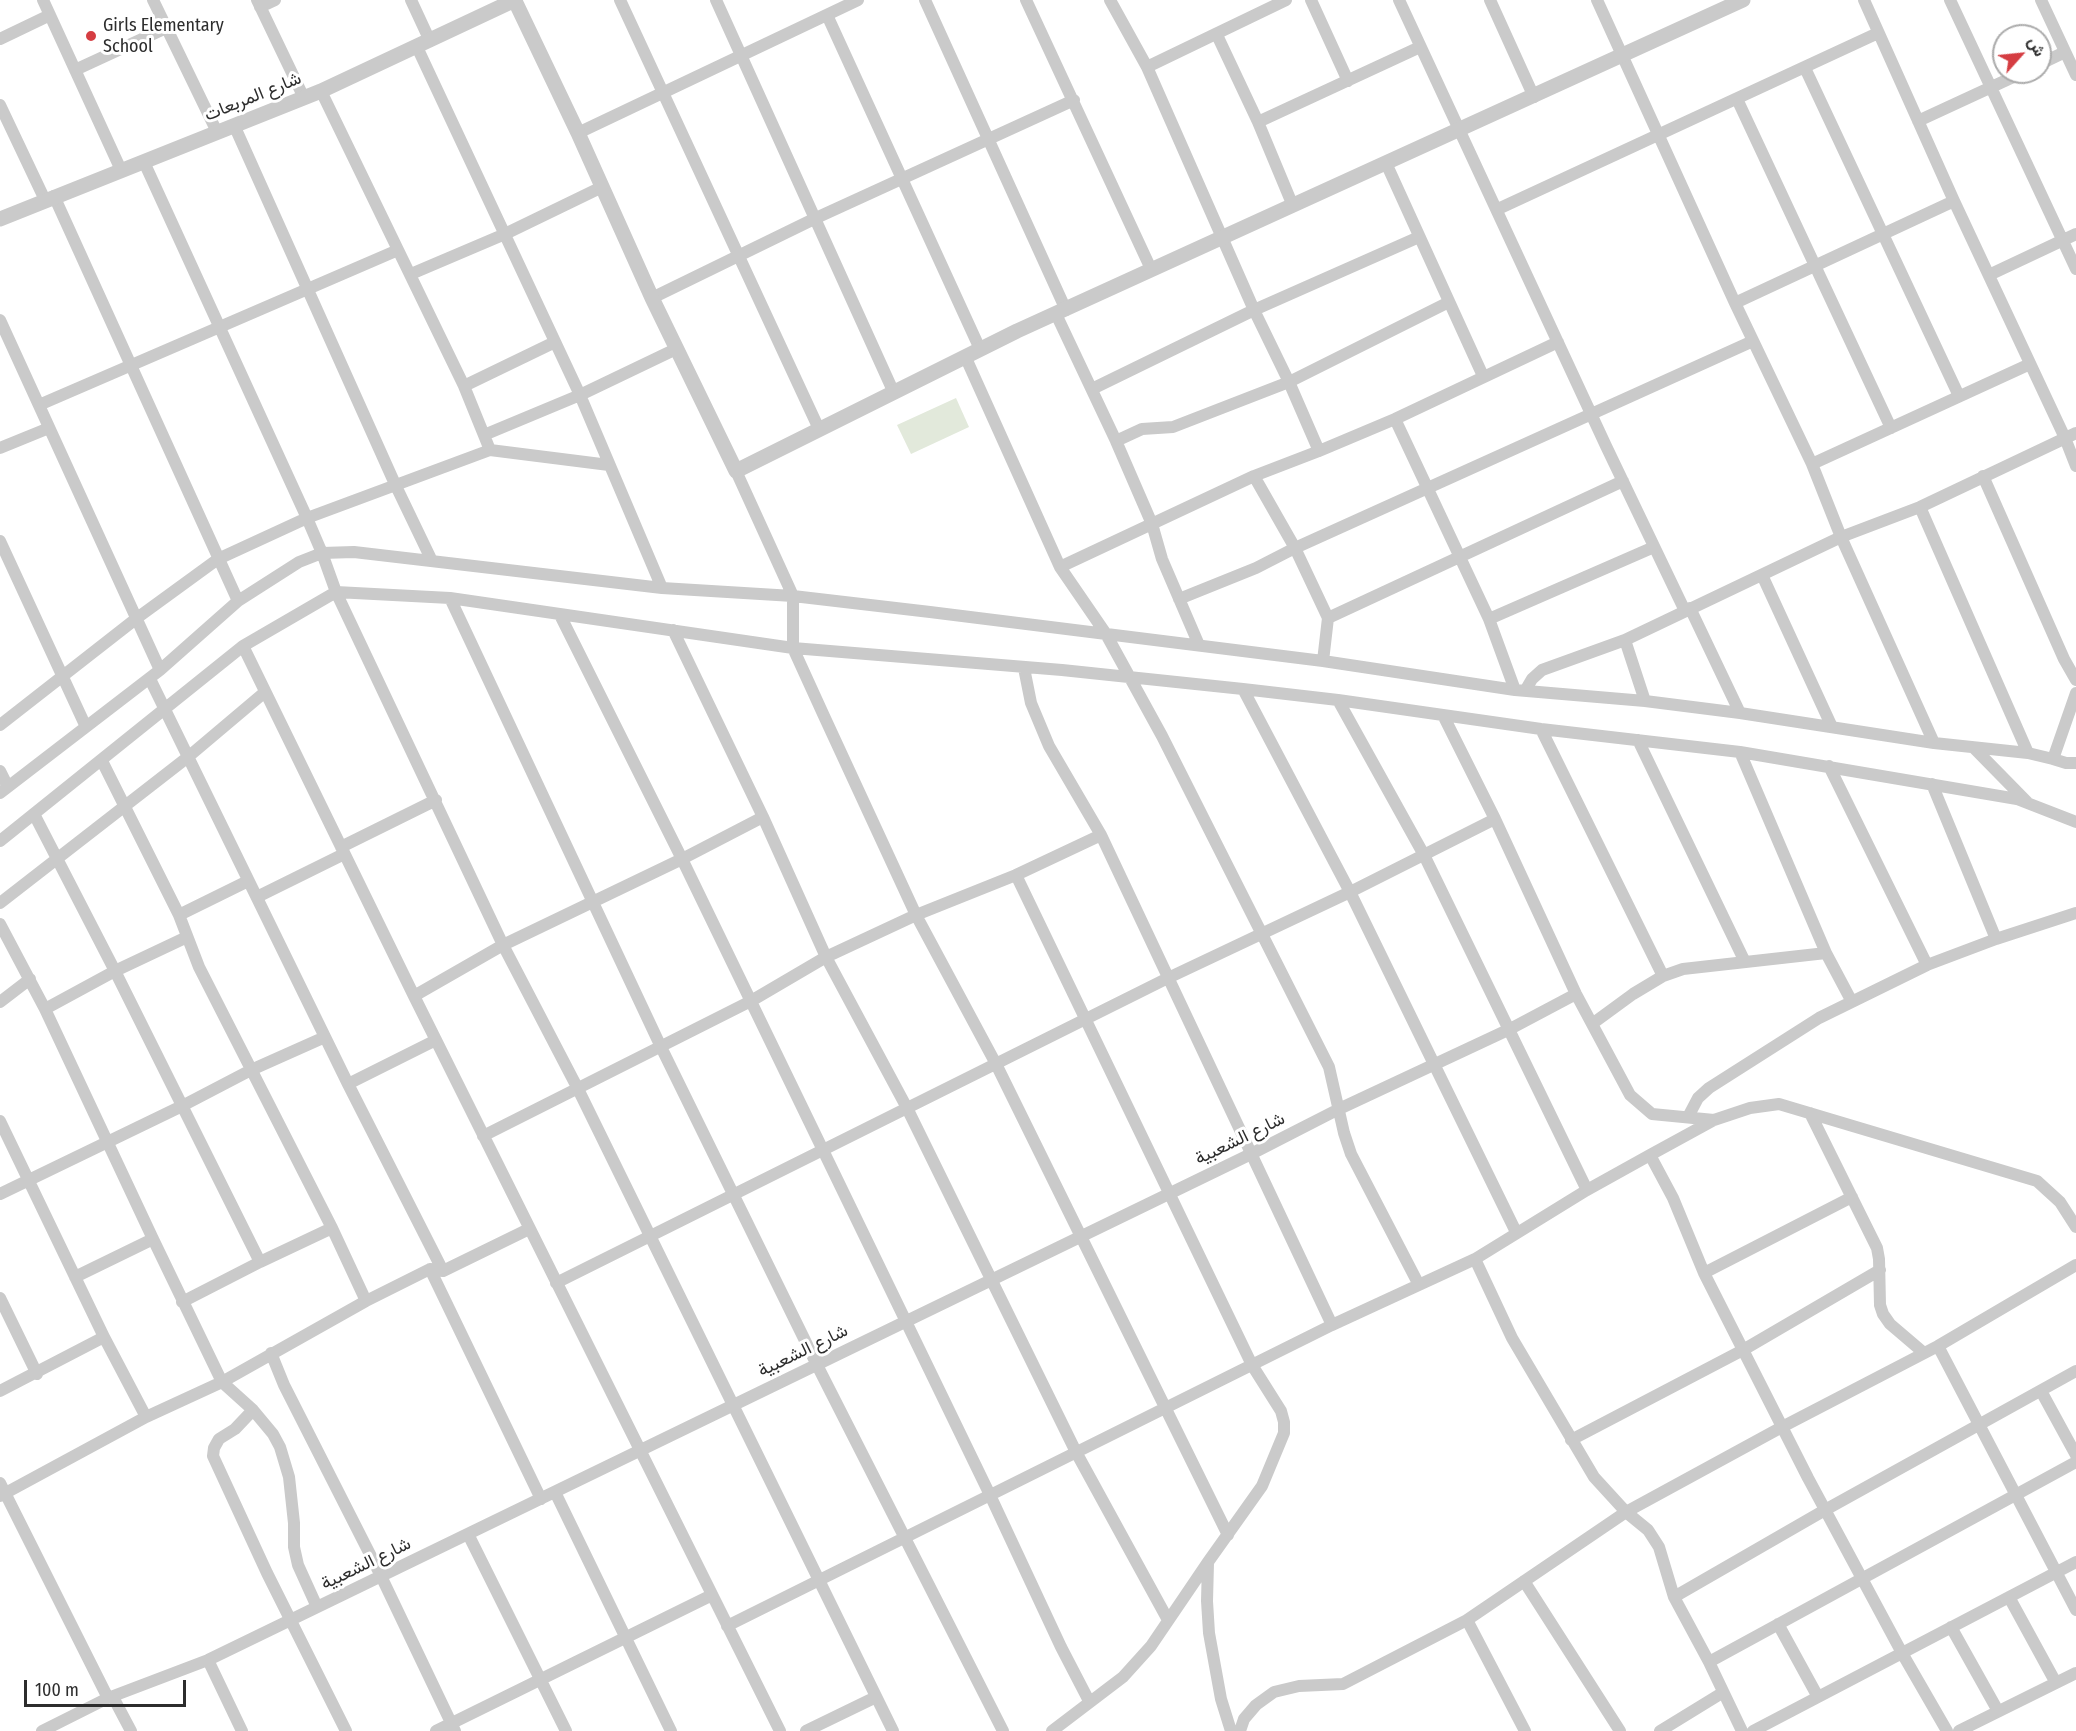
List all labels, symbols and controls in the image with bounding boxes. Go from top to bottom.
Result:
place label: Girls Elementary School [103,15,224,57]
north arrow [1992,24,2052,84]
marker: Girls Elementary School [84,29,98,43]
text: ش [2024,34,2050,59]
street label: شارع المربعات [201,68,305,126]
street label: شارع الشعبية [1191,1108,1289,1170]
street label: شارع الشعبية [754,1320,852,1382]
street label: شارع الشعبية [317,1533,415,1595]
scale bar [27,1668,189,1706]
text: 100 m [35,1679,79,1701]

